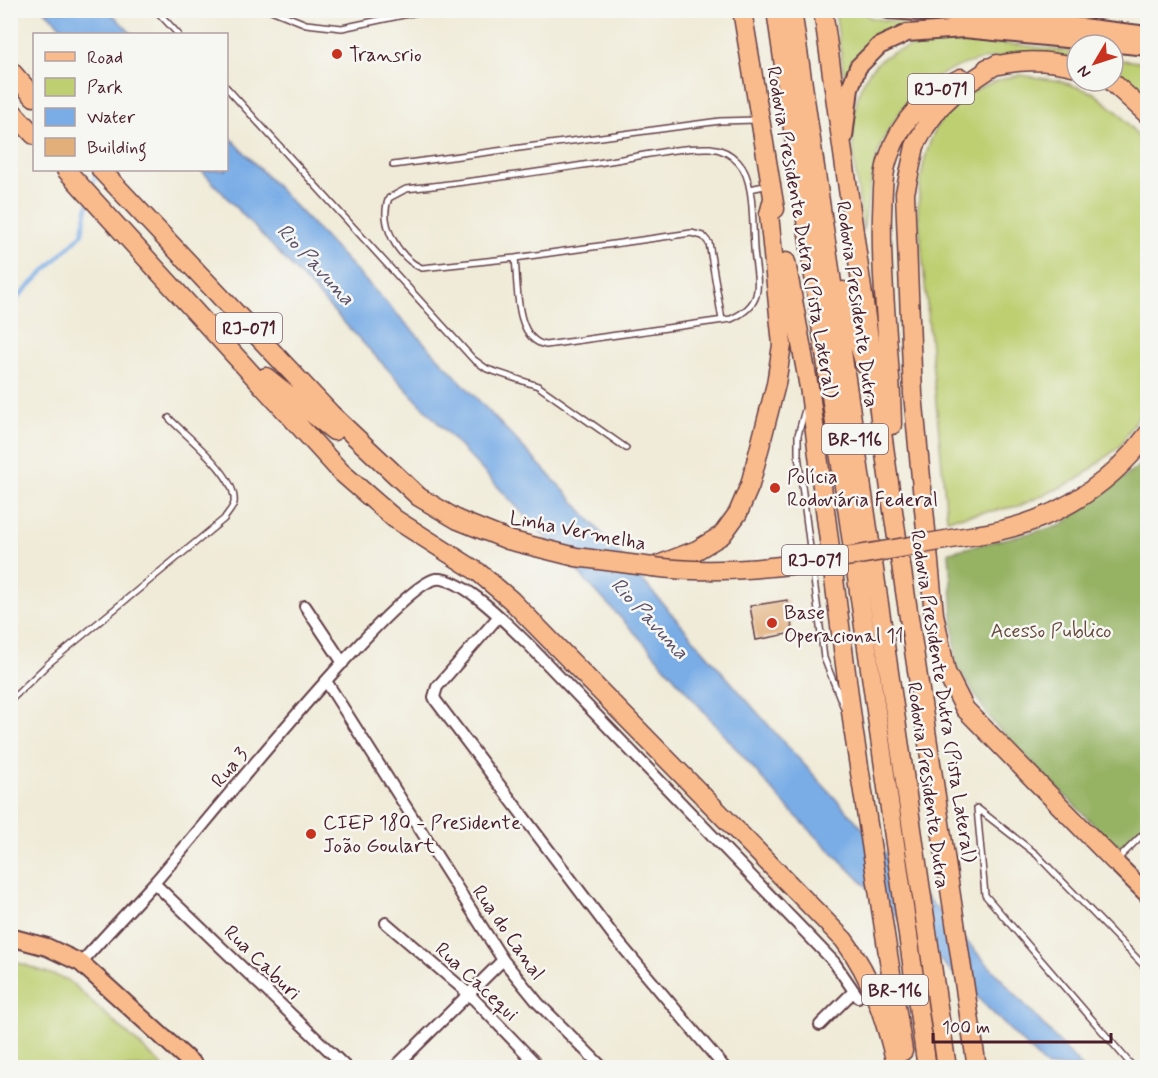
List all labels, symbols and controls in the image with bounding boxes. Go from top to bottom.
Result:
legend [33,33,228,171]
north arrow [1065,33,1125,93]
place label: Transrio [349,42,422,69]
text: Road [87,46,123,70]
marker: Transrio [330,47,344,61]
text: N [1073,61,1096,82]
street label: Rodovia Presidente Dutra (Pista Lateral) [759,64,844,400]
road number: RJ-071 [908,74,974,104]
text: Park [87,76,123,100]
text: Water [87,106,136,130]
text: Building [87,136,147,162]
street label: Rodovia Presidente Dutra [829,199,884,409]
water label: Rio Pavuna [270,218,360,312]
road number: RJ-071 [216,313,282,343]
road number: BR-116 [822,424,888,454]
place label: Polícia Rodoviária Federal [787,464,938,514]
marker: Polícia Rodoviária Federal [768,481,782,495]
street label: Linha Vermelha [507,505,648,558]
street label: Rodovia Presidente Dutra (Pista Lateral) [906,526,982,866]
road number: RJ-071 [782,545,848,575]
water label: Rio Pavuna [604,572,694,666]
place label: Base Operacional 11 [784,600,904,650]
marker: Base Operacional 11 [765,616,779,630]
park label: Acesso Publico [990,618,1112,645]
street label: Rodovia Presidente Dutra [903,679,955,891]
street label: Rua 3 [205,742,255,794]
place label: CIEP 180 - Presidente João Goulart [323,810,521,860]
marker: CIEP 180 - Presidente João Goulart [304,827,318,841]
street label: Rua do Canal [465,880,550,986]
street label: Rua Caburi [218,920,306,1007]
street label: Rua Cacequi [429,937,523,1028]
road number: BR-116 [862,975,928,1005]
scale bar [933,1006,1112,1044]
text: 100 m [942,1016,990,1040]

